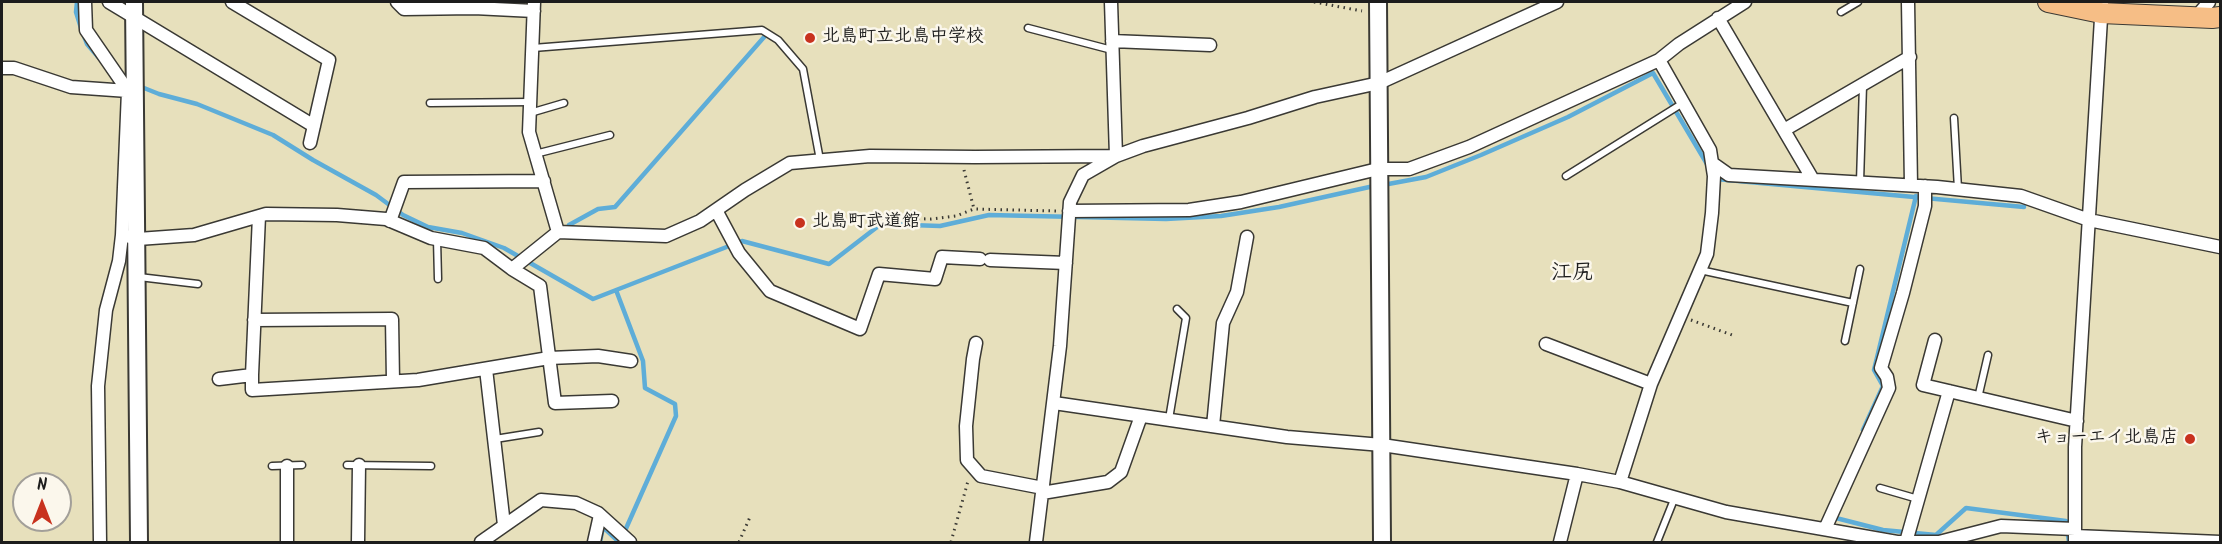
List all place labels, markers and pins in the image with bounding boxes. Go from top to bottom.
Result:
place label: 北島町立北島中学校 [822,27,984,49]
marker: 北島町立北島中学校 [803,31,817,45]
place label: 北島町武道館 [812,212,920,234]
marker: 北島町武道館 [793,216,807,230]
place label: キョーエイ北島店 [2035,428,2178,450]
marker: キョーエイ北島店 [2183,432,2197,446]

